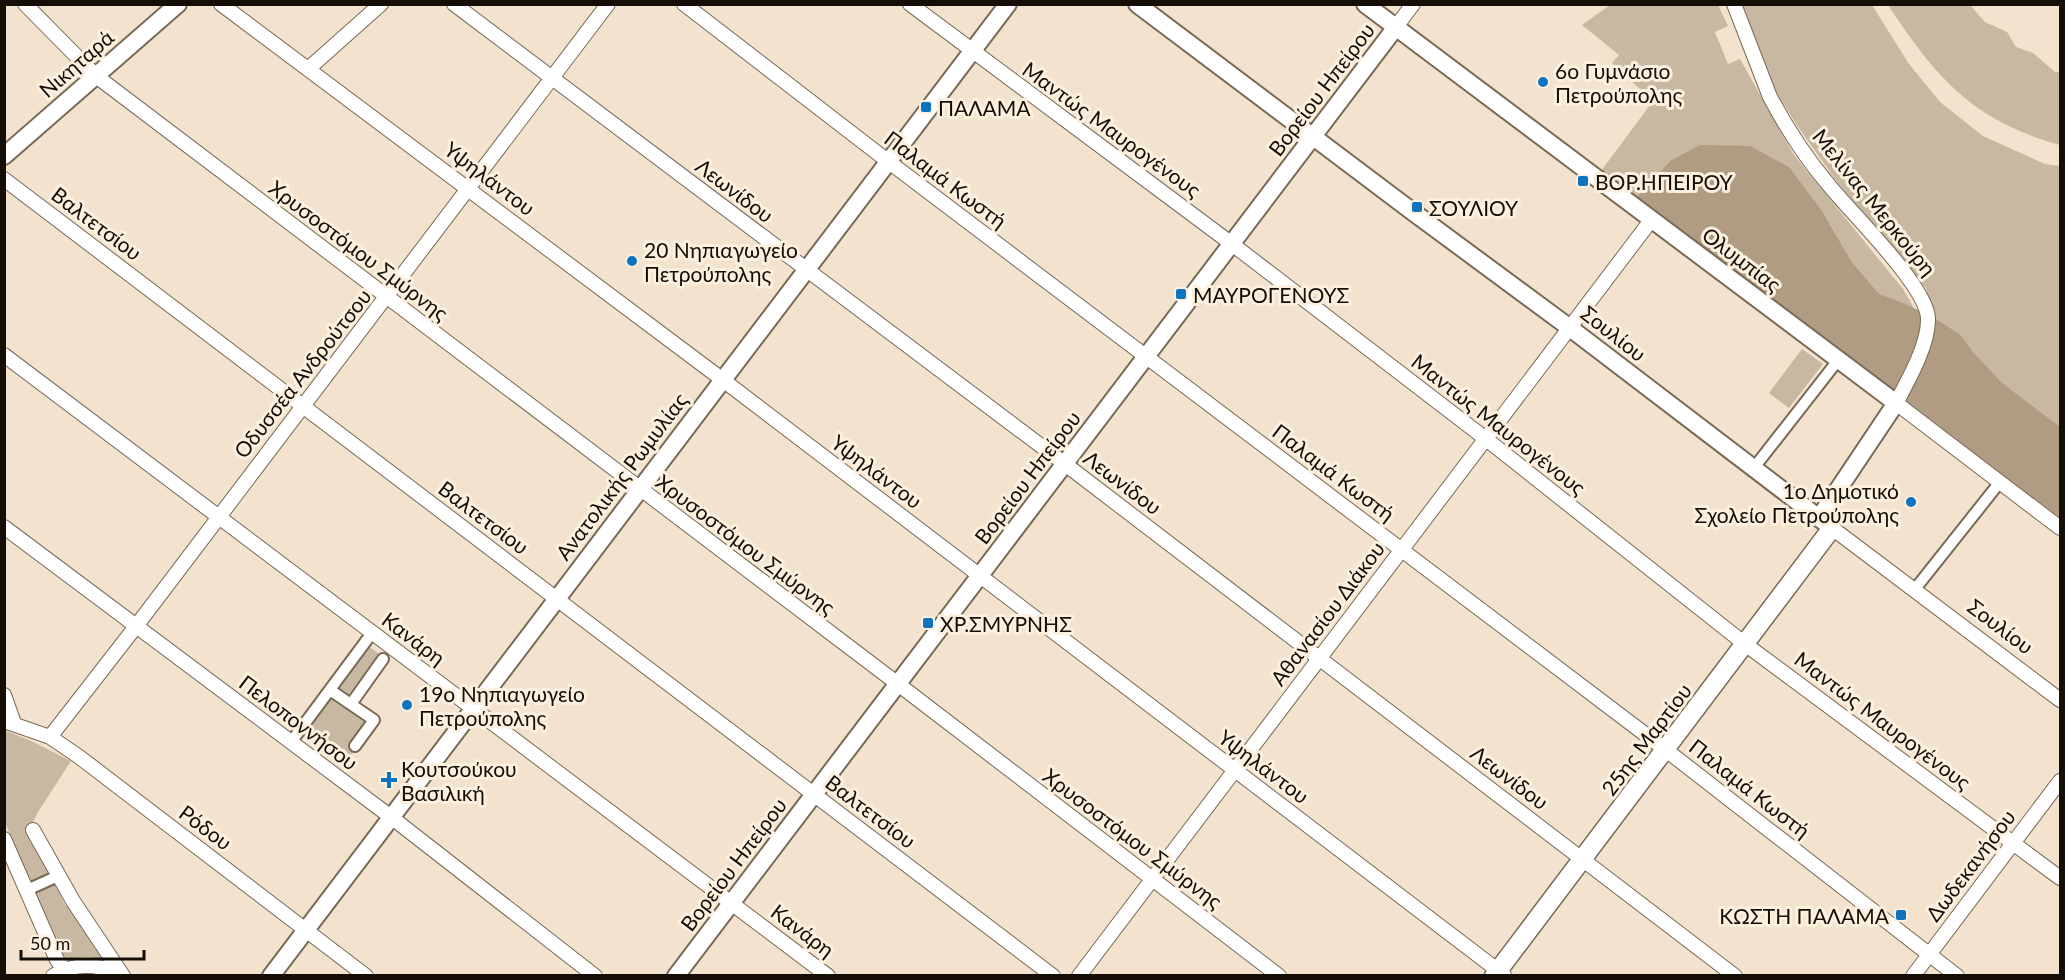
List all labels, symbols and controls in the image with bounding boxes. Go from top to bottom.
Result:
street label: Βορείου Ηπείρου [1263,18,1379,160]
street label: Νικηταρά [34,24,119,102]
street label: Μαντώς Μαυρογένους [1018,56,1206,202]
place label: 6ο Γυμνάσιο Πετρούπολης [1555,58,1683,107]
marker: 6ο Γυμνάσιο Πετρούπολης [1536,75,1550,89]
place label: ΠΑΛΑΜΑ [938,95,1031,120]
marker: ΠΑΛΑΜΑ [919,100,933,114]
street label: Μελίνας Μερκούρη [1808,124,1942,280]
street label: Παλαμά Κωστή [880,125,1012,233]
street label: Υψηλάντου [440,136,540,220]
street label: Λεωνίδου [691,153,779,227]
place label: ΒΟΡ.ΗΠΕΙΡΟΥ [1595,169,1734,194]
marker: ΒΟΡ.ΗΠΕΙΡΟΥ [1576,174,1590,188]
street label: Χρυσοστόμου Σμύρνης [265,175,454,326]
street label: Βαλτετσίου [47,181,147,265]
place label: ΣΟΥΛΙΟΥ [1429,195,1519,220]
marker: ΣΟΥΛΙΟΥ [1410,200,1424,214]
street label: Ολυμπίας [1698,221,1786,297]
place label: 20 Νηπιαγωγείο Πετρούπολης [644,237,798,286]
marker: 20 Νηπιαγωγείο Πετρούπολης [625,254,639,268]
place label: ΜΑΥΡΟΓΕΝΟΥΣ [1193,282,1349,307]
street label: Οδυσσέα Ανδρούτσου [228,284,376,462]
marker: ΜΑΥΡΟΓΕΝΟΥΣ [1174,287,1188,301]
street label: Σουλίου [1577,300,1651,366]
street label: Μαντώς Μαυρογένους [1407,348,1591,500]
street label: Ανατολικής Ρωμυλίας [550,387,692,564]
street label: Βορείου Ηπείρου [969,406,1085,548]
street label: Παλαμά Κωστή [1268,418,1400,526]
street label: Υψηλάντου [827,429,927,513]
street label: Λεωνίδου [1079,445,1167,519]
street label: Χρυσοστόμου Σμύρνης [652,469,841,620]
street label: Βαλτετσίου [434,475,534,559]
place label: 1ο Δημοτικό Σχολείο Πετρούπολης [1695,478,1899,527]
marker: 1ο Δημοτικό Σχολείο Πετρούπολης [1904,495,1918,509]
street label: Αθανασίου Διάκου [1265,536,1389,690]
street label: Σουλίου [1963,593,2039,659]
street label: Κανάρη [377,606,451,670]
place label: ΧΡ.ΣΜΥΡΝΗΣ [940,611,1072,636]
marker: ΧΡ.ΣΜΥΡΝΗΣ [921,616,935,630]
street label: Μαντώς Μαυρογένους [1790,646,1976,794]
street label: Πελοποννήσου [235,669,363,775]
street label: 25ης Μαρτίου [1596,678,1696,800]
place label: 19ο Νηπιαγωγείο Πετρούπολης [419,681,585,730]
marker: 19ο Νηπιαγωγείο Πετρούπολης [400,698,414,712]
street label: Υψηλάντου [1214,724,1314,808]
street label: Παλαμά Κωστή [1685,733,1815,843]
street label: Λεωνίδου [1466,740,1554,814]
place label: Κουτσούκου Βασιλική [401,756,517,805]
street label: Χρυσοστόμου Σμύρνης [1039,763,1228,914]
street label: Βαλτετσίου [821,769,921,853]
marker: Κουτσούκου Βασιλική [382,773,396,787]
street label: Βορείου Ηπείρου [675,793,791,935]
street label: Ρόδου [175,799,237,855]
street label: Δωδεκανήσου [1920,804,2020,926]
street label: Κανάρη [766,898,840,962]
place label: ΚΩΣΤΗ ΠΑΛΑΜΑ [1719,903,1890,928]
marker: ΚΩΣΤΗ ΠΑΛΑΜΑ [1894,908,1908,922]
scale bar [21,923,144,961]
text: 50 m [30,932,70,954]

